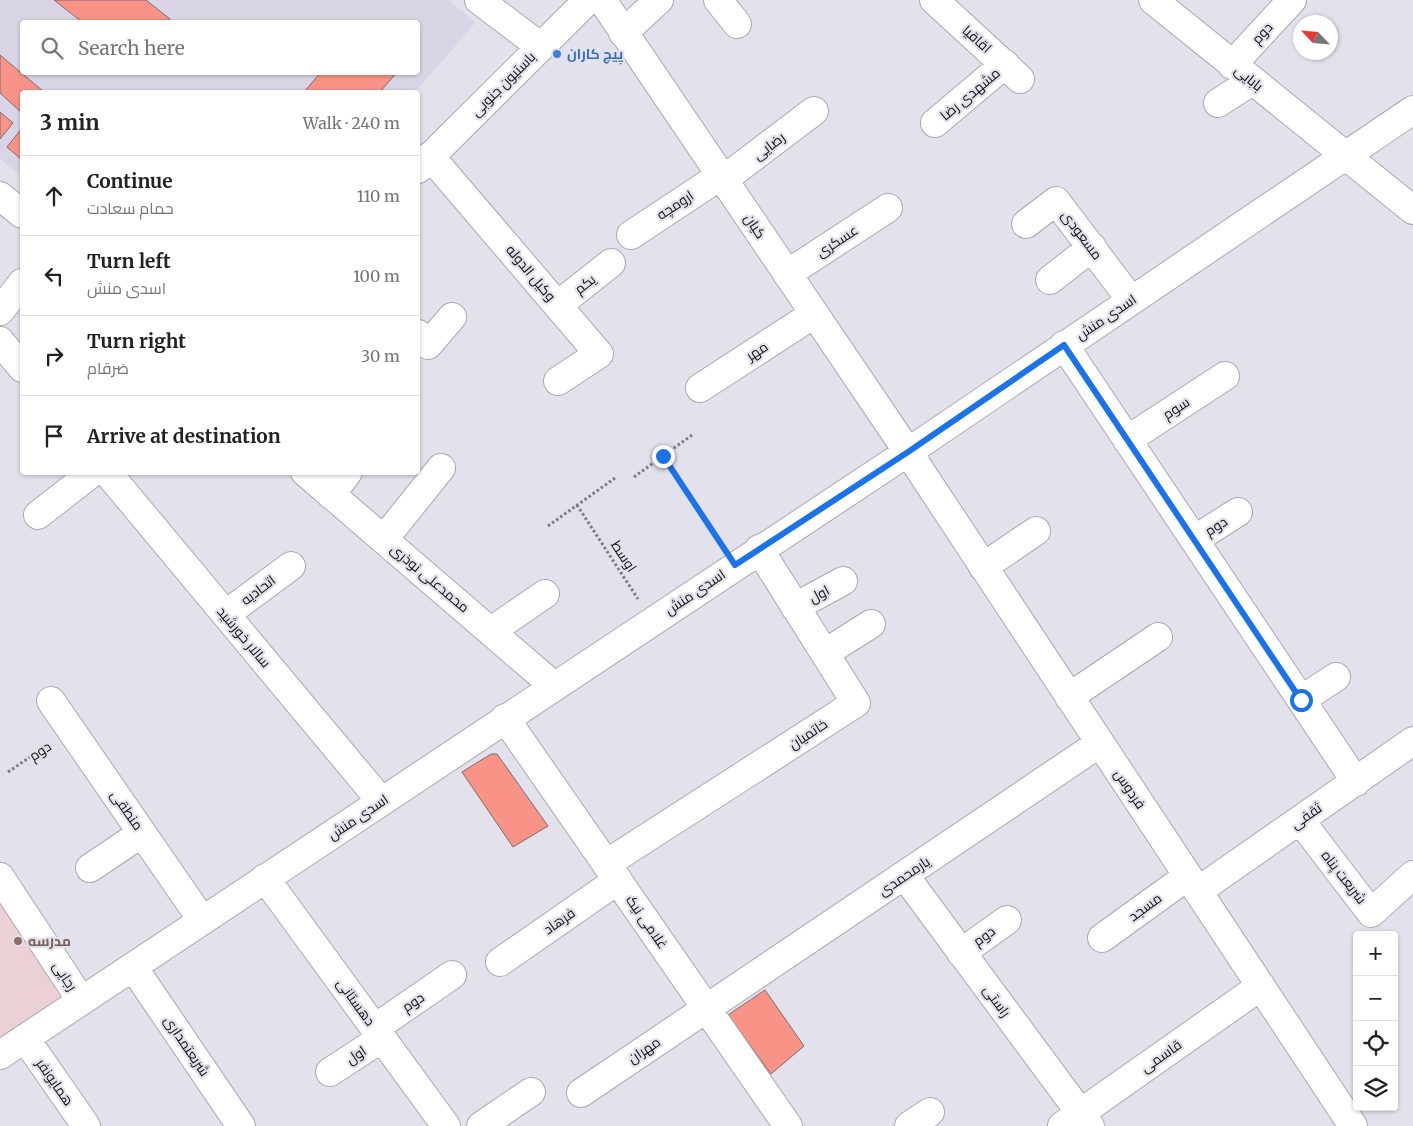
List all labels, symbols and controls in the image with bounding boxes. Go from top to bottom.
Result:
north arrow [1293,15,1338,60]
street label: دوم [1248,18,1277,48]
search box [20,20,420,75]
street label: اقاقیا [959,21,995,57]
icon: search [38,34,66,62]
text: Search here [78,36,185,60]
place label: پیچ کاران [567,45,623,65]
street label: باستیون جنوبی [467,48,539,120]
marker: پیچ کاران [551,48,563,60]
street label: بابایی [1231,61,1267,95]
street label: مشهدی رضا [936,64,1004,124]
text: 3 min [40,109,99,136]
text: Walk · 240 m [303,113,400,133]
street label: رضایی [749,128,789,164]
text: Continue [87,169,173,193]
icon: ahead [40,182,68,210]
text: 110 m [357,186,400,206]
street label: ارومچه [653,186,697,224]
text: حمام سعادت [87,198,174,218]
street label: مسعودی [1058,207,1106,263]
street label: کیان [740,210,770,242]
street label: عسکری [813,221,861,261]
street label: وکیل الدوله [502,241,560,305]
text: Turn left [87,249,171,273]
icon: left [40,262,68,290]
text: 100 m [353,266,400,286]
street label: یکم [571,270,600,299]
text: اسدی منش [87,278,166,298]
street label: اسدی منش [1072,290,1140,344]
text: Turn right [87,329,186,353]
street label: مهر [742,337,771,365]
icon: right [40,342,68,370]
text: 30 m [361,346,400,366]
text: ضرقام [87,358,129,378]
street label: سوم [1159,393,1193,424]
icon: arrive [40,422,68,450]
text: Arrive at destination [87,424,281,448]
route end [652,445,675,468]
street label: دوم [1201,512,1231,541]
street label: اوسط [607,537,641,575]
street label: محمدعلی نوذری [387,540,473,616]
street label: اسدی منش [661,565,729,619]
street label: اتحادیه [237,571,279,609]
street label: اول [806,581,832,607]
street label: سالار خورشید [213,603,275,671]
route start [1290,689,1313,712]
street label: خاتمیان [785,715,831,753]
street label: دوم [25,737,55,766]
street label: فردوس [1110,766,1150,812]
street label: منطقی [107,786,147,834]
street label: اسدی منش [324,790,392,844]
street label: ثقفی [1287,799,1325,833]
street label: شریعت پناه [1317,847,1371,908]
street label: یارمحمدی [875,852,933,900]
street label: مسجد [1125,889,1165,925]
street label: غلامی نیک [622,892,672,952]
street label: فرهاد [540,904,578,938]
street label: دوم [969,922,999,951]
map controls [1353,931,1398,1111]
button: + [1353,931,1398,976]
place label: مدرسه [28,932,71,950]
marker: مدرسه [12,935,24,947]
street label: رجایی [49,958,81,994]
street label: دهستانی [333,975,379,1029]
button: − [1353,976,1398,1021]
street label: راستی [979,981,1015,1021]
street label: دوم [398,988,428,1017]
street label: شریعتمداری [160,1012,214,1080]
button: locate [1353,1021,1398,1066]
street label: مهران [624,1033,664,1067]
street label: قاسمی [1137,1035,1185,1077]
street label: اول [342,1042,370,1068]
street label: همایونفر [32,1054,78,1109]
button: layers [1353,1066,1398,1111]

